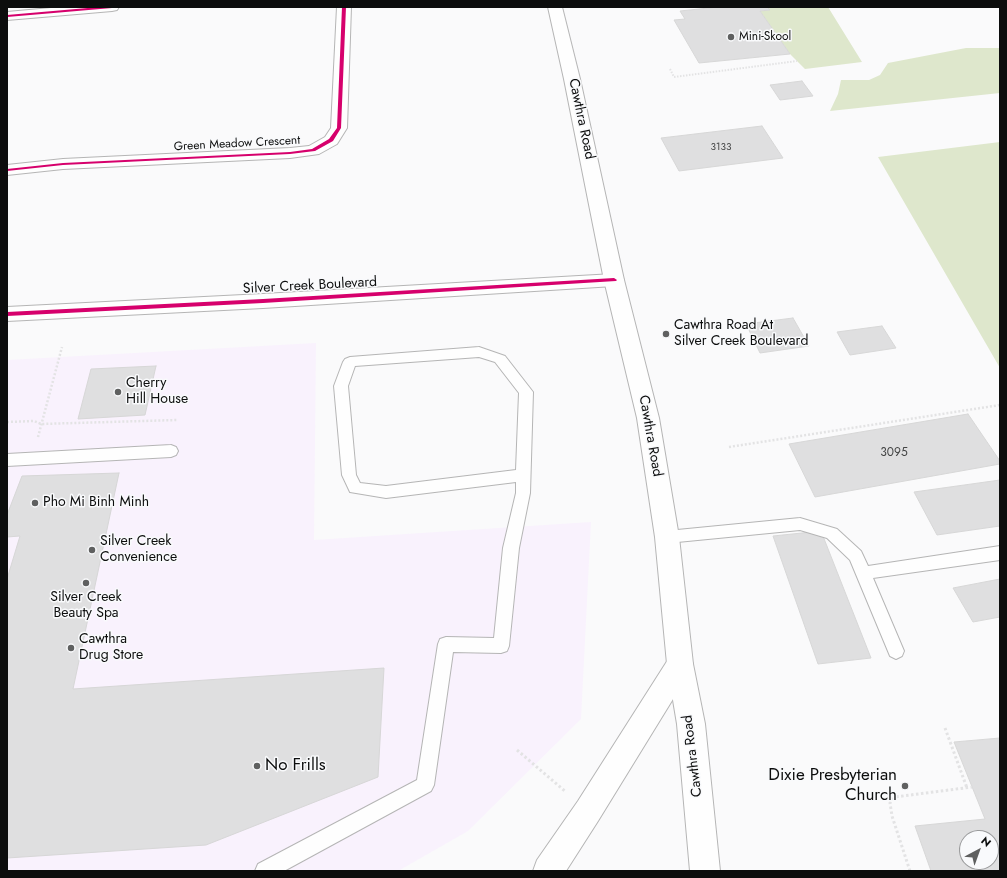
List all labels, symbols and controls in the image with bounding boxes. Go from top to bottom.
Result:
place label: Mini-Skool [739,30,791,44]
marker: Mini-Skool [726,32,736,42]
street label: Cawthra Road [564,77,598,161]
street label: Green Meadow Crescent [174,134,300,154]
house number: 3133 [711,142,731,154]
street label: Silver Creek Boulevard [242,274,378,298]
place label: Cawthra Road At Silver Creek Boulevard [674,318,808,350]
marker: Cawthra Road At Silver Creek Boulevard [661,329,671,339]
place label: Cherry Hill House [126,376,188,408]
marker: Cherry Hill House [113,387,123,397]
street label: Cawthra Road [635,394,665,478]
house number: 3095 [880,446,908,460]
place label: Pho Mi Binh Minh [43,495,149,511]
marker: Pho Mi Binh Minh [30,498,40,508]
place label: Silver Creek Convenience [100,534,177,566]
marker: Silver Creek Convenience [87,545,97,555]
marker: Silver Creek Beauty Spa [81,578,91,588]
place label: Silver Creek Beauty Spa [50,590,122,622]
place label: Cawthra Drug Store [79,632,143,664]
marker: Cawthra Drug Store [66,643,76,653]
street label: Cawthra Road [680,714,706,798]
place label: No Frills [265,756,326,776]
marker: No Frills [252,761,262,771]
place label: Dixie Presbyterian Church [768,766,897,806]
marker: Dixie Presbyterian Church [900,781,910,791]
north arrow [959,830,999,870]
text: N [978,833,995,851]

